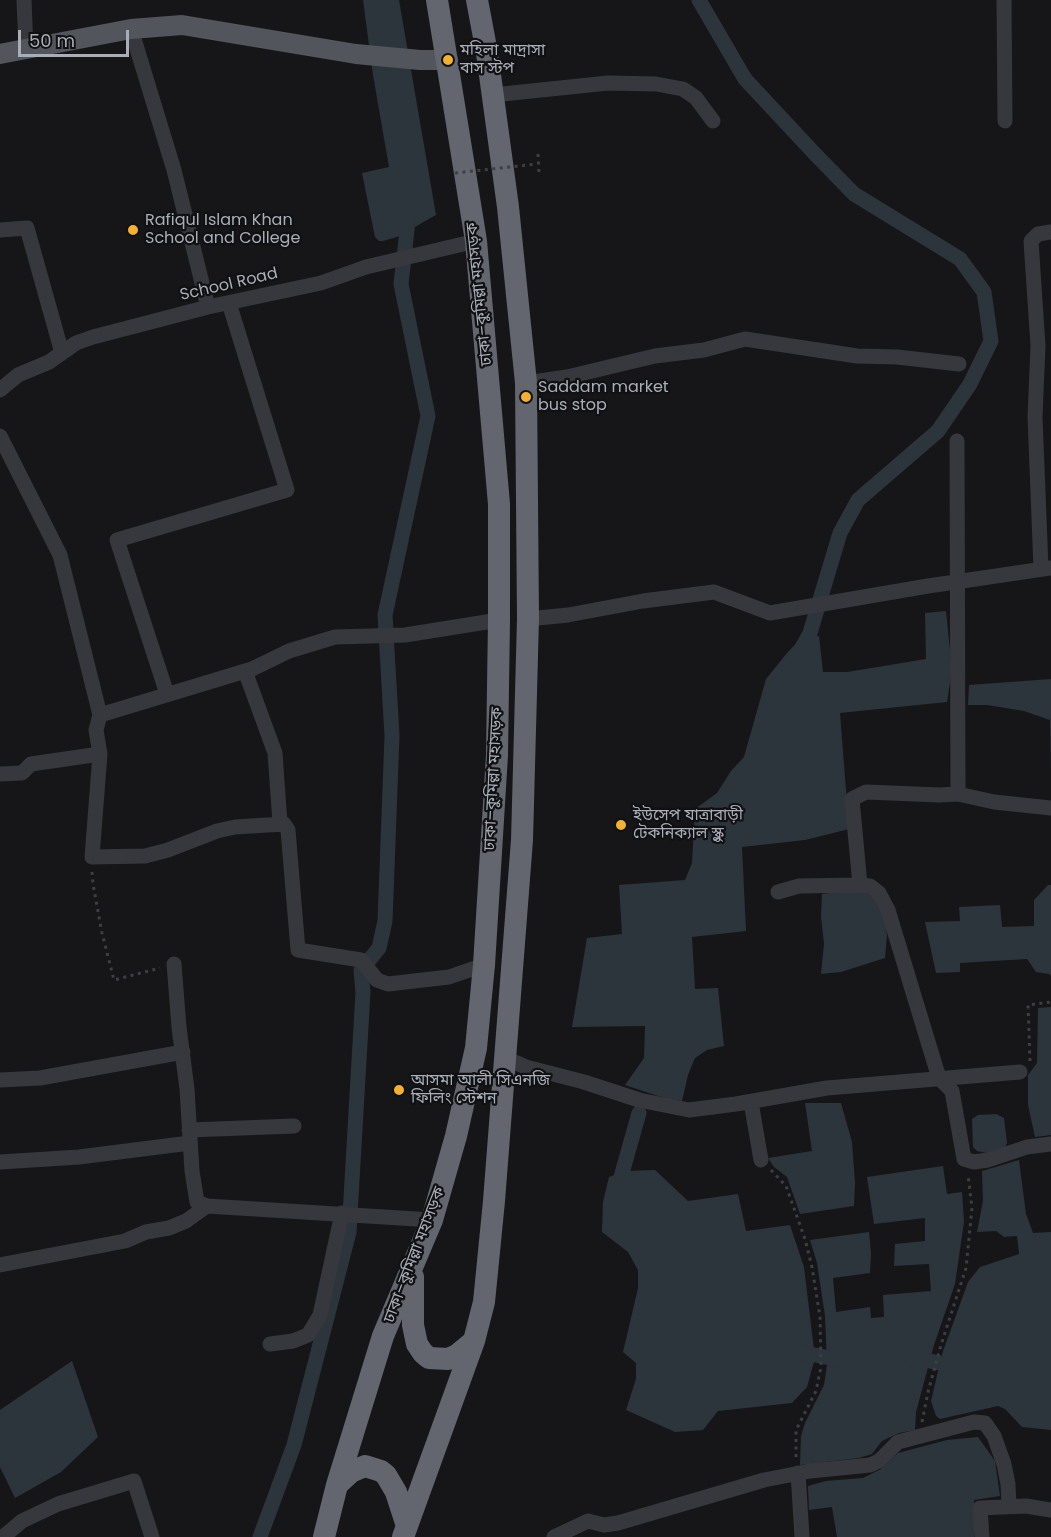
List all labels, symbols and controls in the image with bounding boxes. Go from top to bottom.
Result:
scale bar [21,18,132,56]
text: 50 m [29,28,75,53]
place label: মহিলা মাদ্রাসা বাস স্টপ [460,41,545,79]
marker: মহিলা মাদ্রাসা বাস স্টপ [441,53,455,67]
place label: Rafiqul Islam Khan School and College [145,211,300,249]
street label: ঢাকা–কুমিল্লা মহাসড়ক [463,221,497,367]
marker: Rafiqul Islam Khan School and College [126,223,140,237]
street label: School Road [178,264,280,306]
place label: Saddam market bus stop [538,378,669,416]
marker: Saddam market bus stop [519,390,533,404]
street label: ঢাকা–কুমিল্লা মহাসড়ক [481,707,507,851]
place label: ইউসেপ যাত্রাবাড়ী টেকনিক্যাল স্কুল [633,806,743,844]
marker: ইউসেপ যাত্রাবাড়ী টেকনিক্যাল স্কুল [614,818,628,832]
place label: আসমা আলী সিএনজি ফিলিং স্টেশন [411,1071,550,1109]
marker: আসমা আলী সিএনজি ফিলিং স্টেশন [392,1083,406,1097]
street label: ঢাকা–কুমিল্লা মহাসড়ক [380,1184,450,1326]

